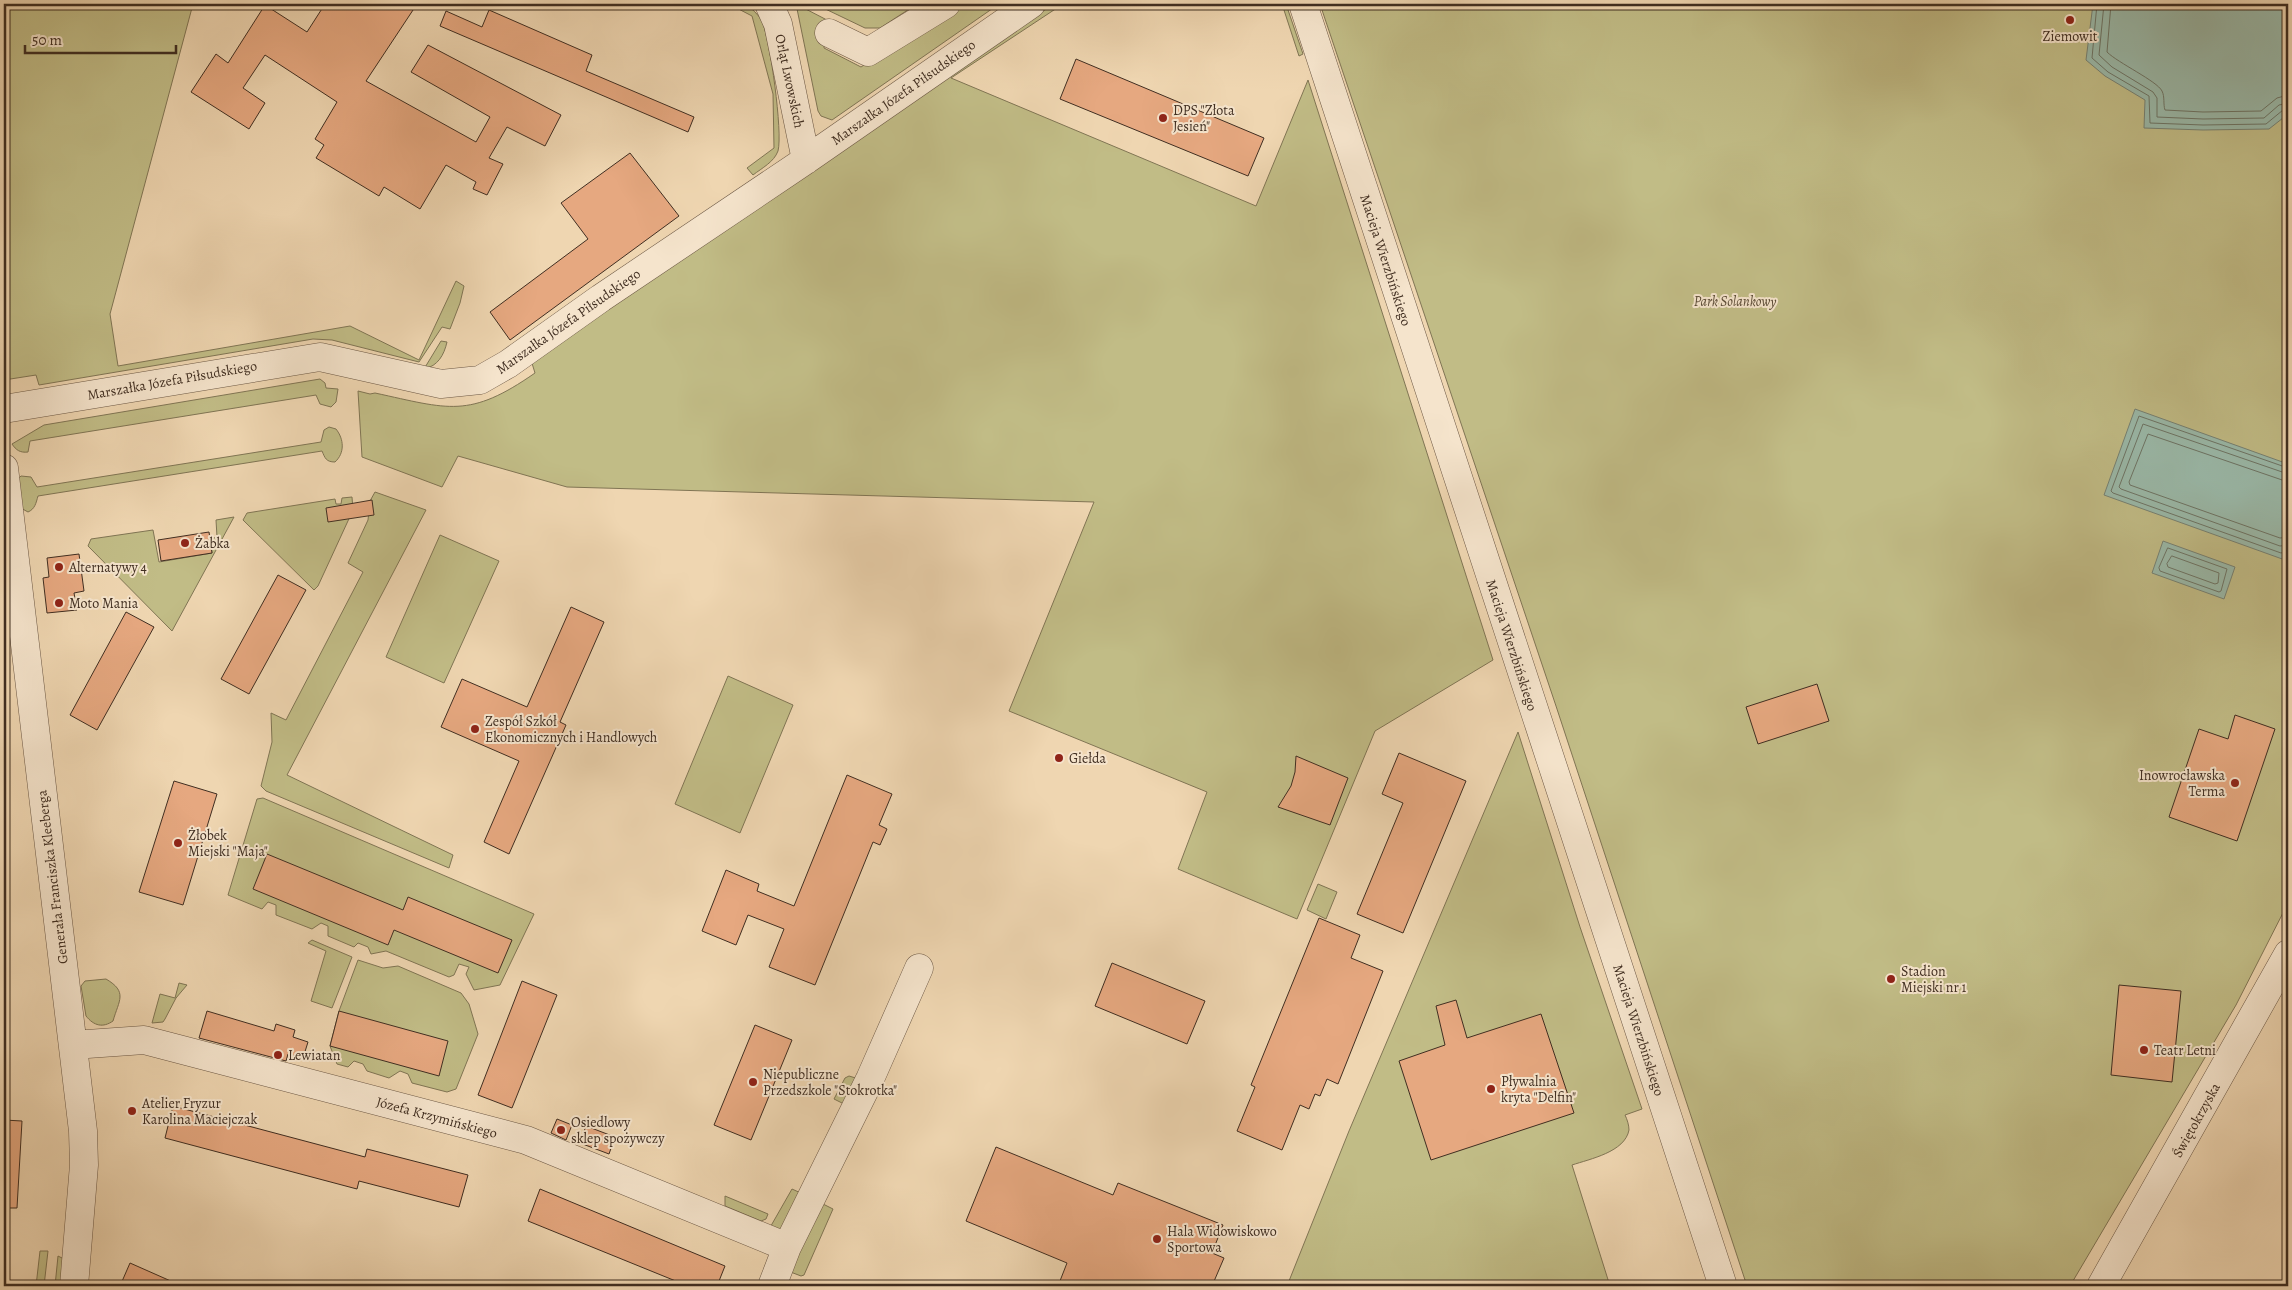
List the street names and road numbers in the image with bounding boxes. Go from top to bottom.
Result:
street label: Orląt Lwowskich [770,32,809,130]
street label: Marszałka Józefa Piłsudskiego [827,35,979,150]
street label: Macieja Wierzbińskiego [1355,192,1416,328]
street label: Marszałka Józefa Piłsudskiego [492,264,644,379]
street label: Marszałka Józefa Piłsudskiego [86,356,259,405]
street label: Macieja Wierzbińskiego [1481,577,1542,713]
street label: Generała Franciszka Kleeberga [32,788,73,965]
street label: Macieja Wierzbińskiego [1608,962,1669,1098]
street label: Świętokrzyska [2168,1079,2225,1161]
street label: Józefa Krzymińskiego [374,1092,499,1143]

